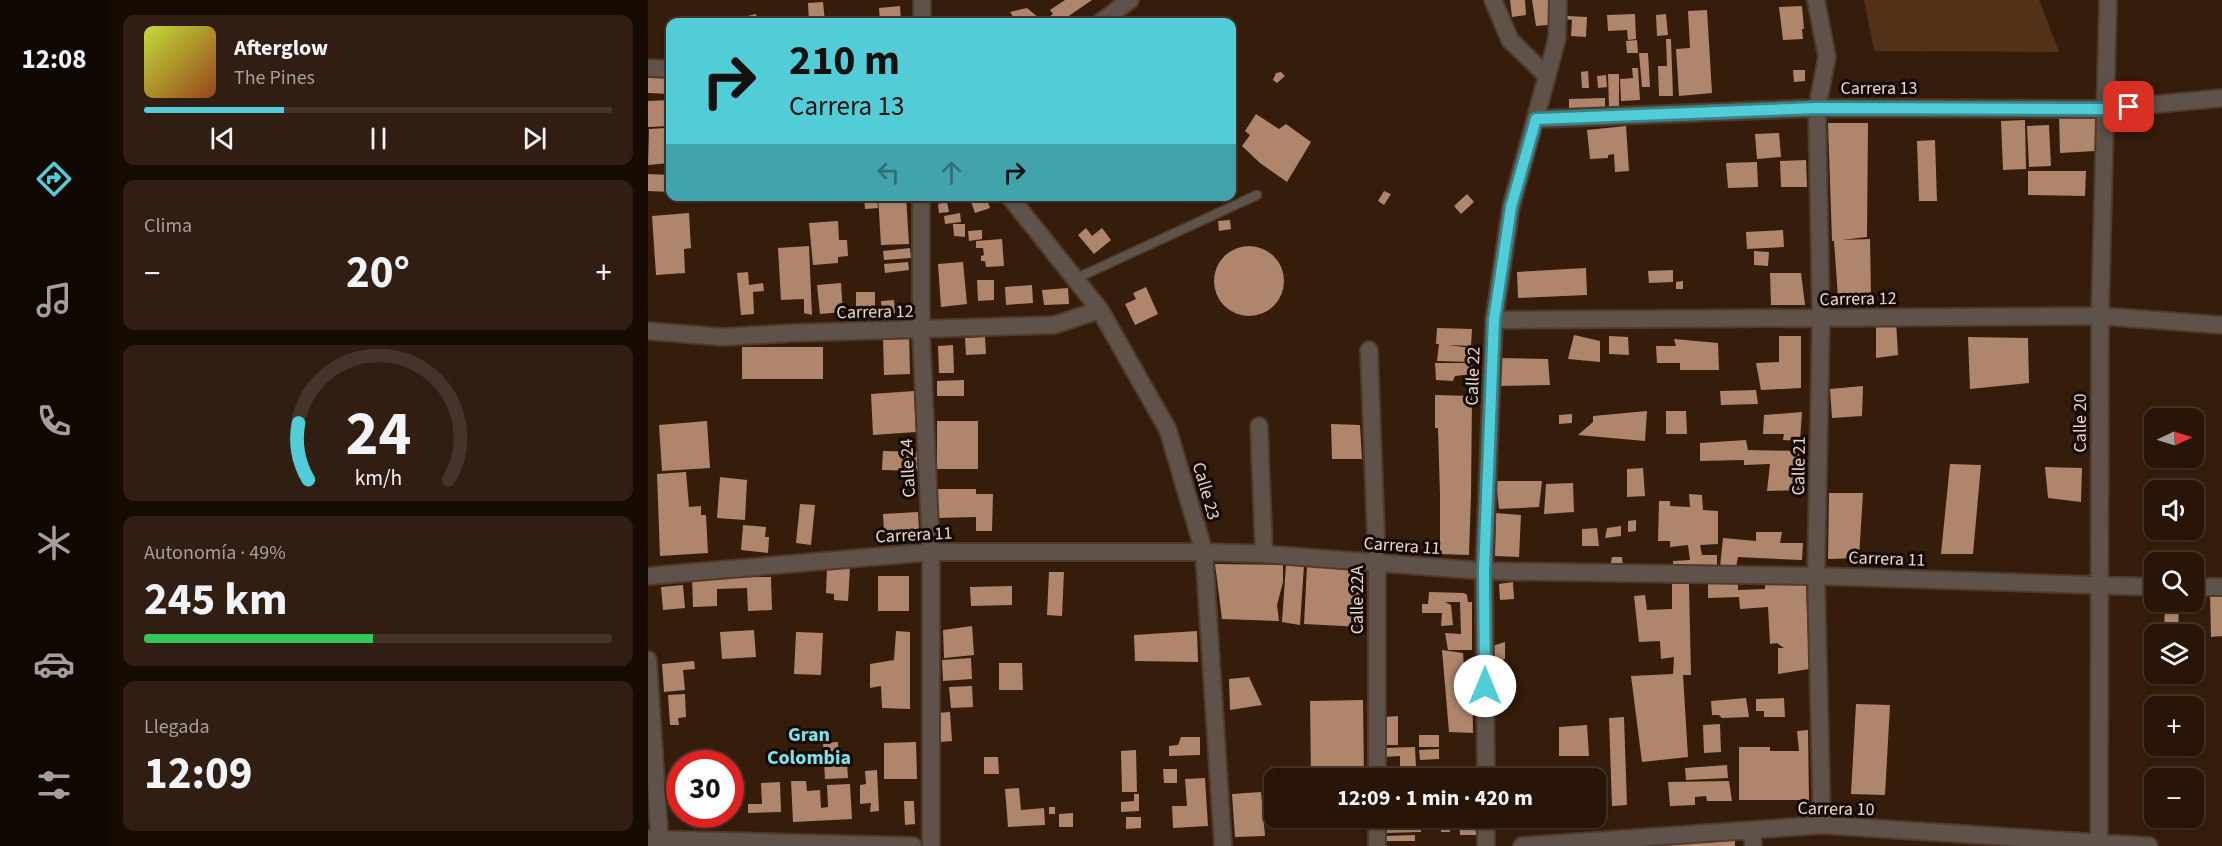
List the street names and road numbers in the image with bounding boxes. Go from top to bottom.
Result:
street label: Carrera 13 [1841,76,1918,101]
street label: Carrera 12 [1819,286,1897,312]
street label: Carrera 12 [836,299,914,325]
street label: Calle 22 [1459,346,1487,406]
street label: Calle 20 [2068,393,2093,452]
street label: Calle 21 [1786,436,1812,496]
street label: Calle 24 [894,438,922,498]
street label: Calle 23 [1186,459,1226,523]
street label: Carrera 11 [875,521,953,549]
street label: Carrera 11 [1363,531,1441,561]
street label: Carrera 11 [1848,545,1926,573]
street label: Calle 22A [1345,565,1370,634]
street label: Carrera 10 [1797,796,1875,822]

